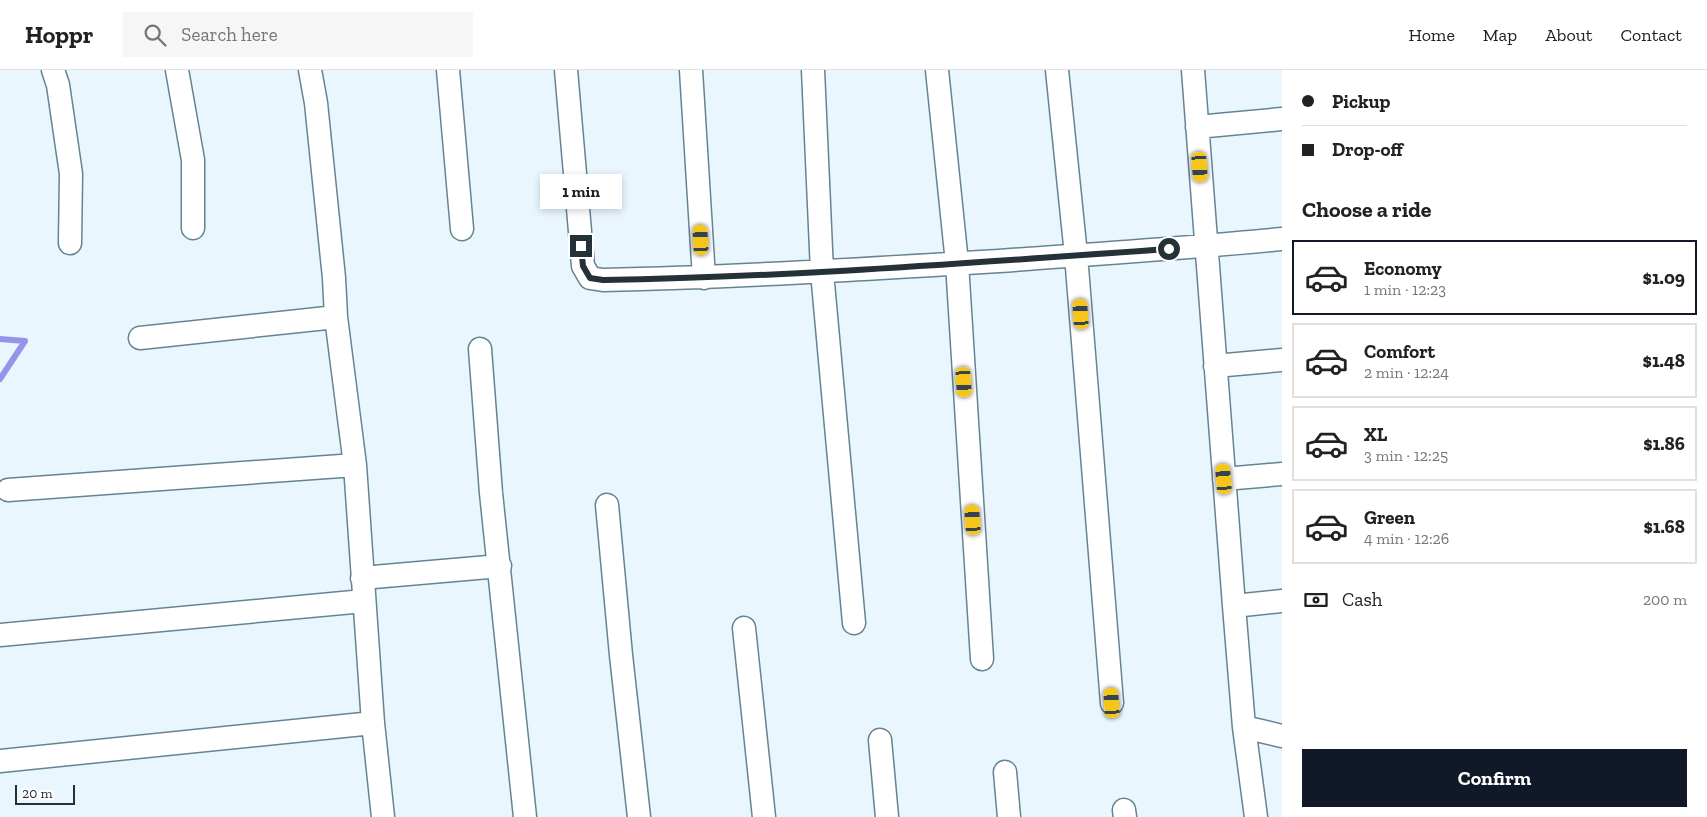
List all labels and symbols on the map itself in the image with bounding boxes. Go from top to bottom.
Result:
car [1191,152,1208,182]
callout: 1 min [540,174,622,208]
car [692,225,709,255]
route end [570,235,592,257]
route start [1158,238,1180,260]
car [1072,299,1089,329]
car [955,367,972,397]
car [1215,463,1232,495]
car [964,505,981,535]
car [1103,688,1120,718]
scale bar [15,782,75,805]

